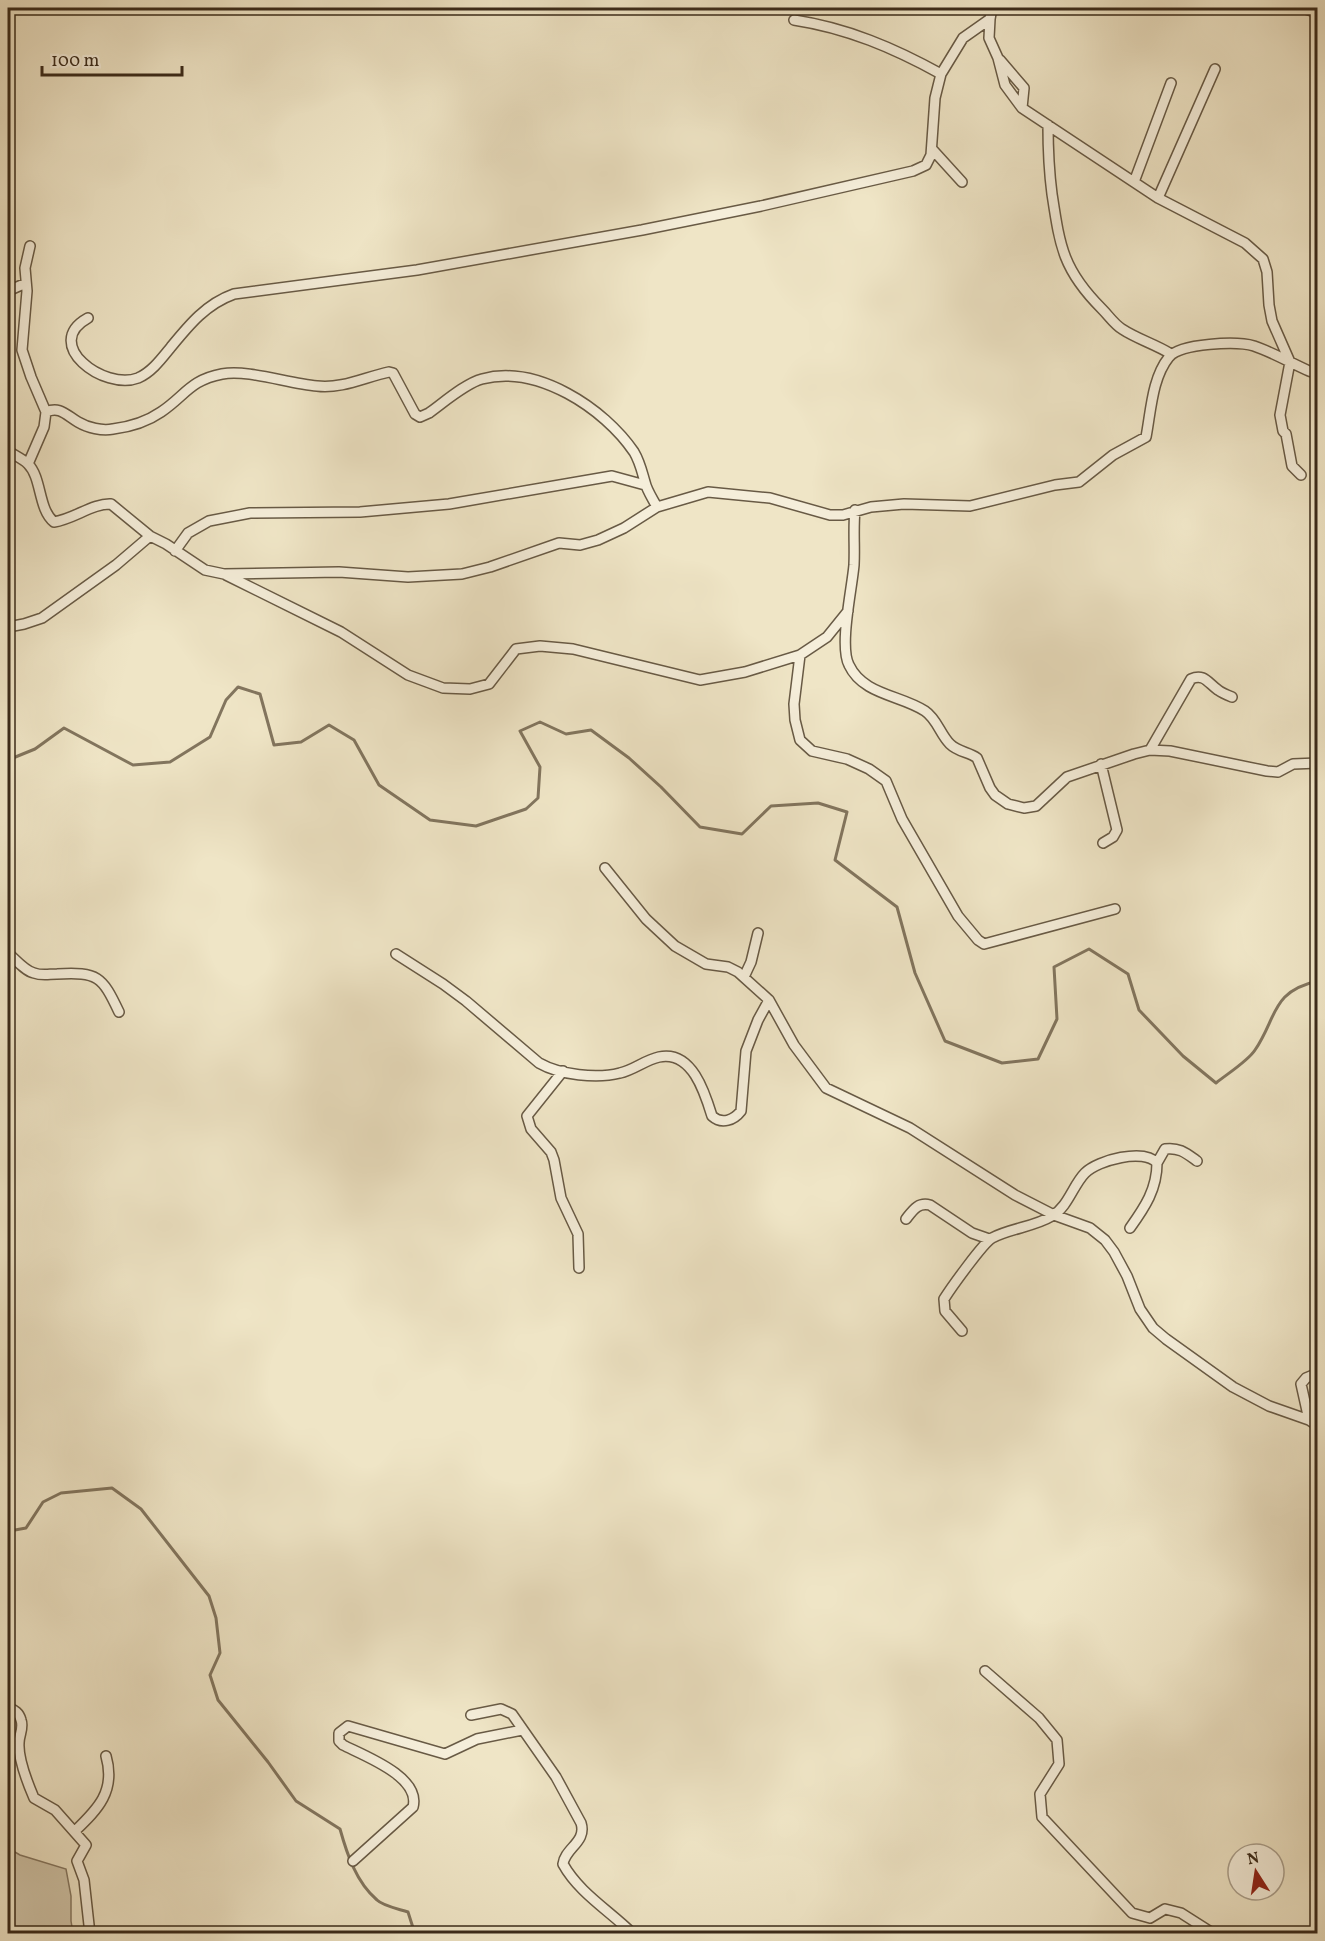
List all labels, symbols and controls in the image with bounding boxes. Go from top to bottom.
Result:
scale bar [42,39,182,77]
text: 100 m [51,49,100,74]
north arrow [1226,1842,1286,1902]
text: N [1245,1847,1262,1871]

